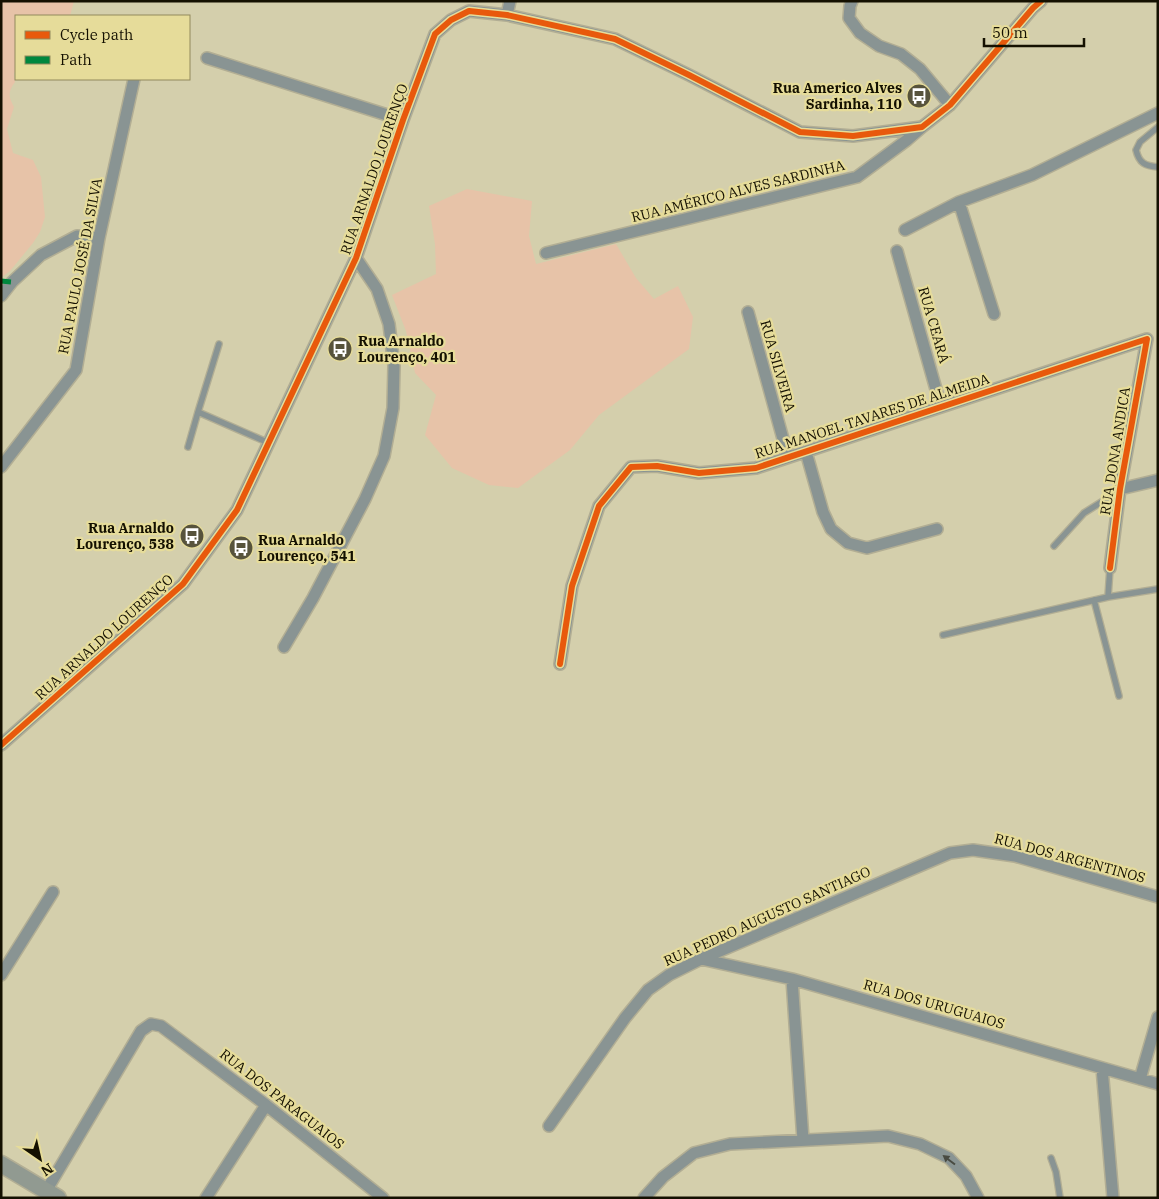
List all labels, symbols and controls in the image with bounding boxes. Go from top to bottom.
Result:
legend [15,15,190,80]
scale bar [984,15,1084,47]
text: 50 m [992,23,1028,42]
text: Cycle path [60,25,133,44]
text: Path [60,50,92,69]
place label: Rua Americo Alves Sardinha, 110 [773,79,902,113]
street label: RUA ARNALDO LOURENÇO [336,81,412,257]
bus stop icon: Rua Americo Alves Sardinha, 110 [906,83,932,109]
street label: RUA AMÉRICO ALVES SARDINHA [629,155,847,226]
street label: RUA PAULO JOSÉ DA SILVA [53,176,106,356]
street label: RUA CEARÁ [914,284,955,366]
street label: RUA SILVEIRA [756,318,800,414]
place label: Rua Arnaldo Lourenço, 401 [358,332,456,366]
bus stop icon: Rua Arnaldo Lourenço, 401 [327,336,353,362]
street label: RUA MANOEL TAVARES DE ALMEIDA [752,369,992,463]
street label: RUA DONA ANDICA [1096,385,1134,516]
place label: Rua Arnaldo Lourenço, 538 [76,519,174,553]
bus stop icon: Rua Arnaldo Lourenço, 538 [179,523,205,549]
place label: Rua Arnaldo Lourenço, 541 [258,531,356,565]
bus stop icon: Rua Arnaldo Lourenço, 541 [228,535,254,561]
street label: RUA ARNALDO LOURENÇO [31,570,177,704]
street label: RUA DOS ARGENTINOS [993,829,1147,887]
street label: RUA PEDRO AUGUSTO SANTIAGO [661,862,873,970]
street label: RUA DOS URUGUAIOS [861,975,1007,1033]
street label: RUA DOS PARAGUAIOS [216,1045,348,1153]
north arrow [15,1134,65,1184]
one-way arrow [942,1155,956,1165]
text: N [38,1159,57,1180]

